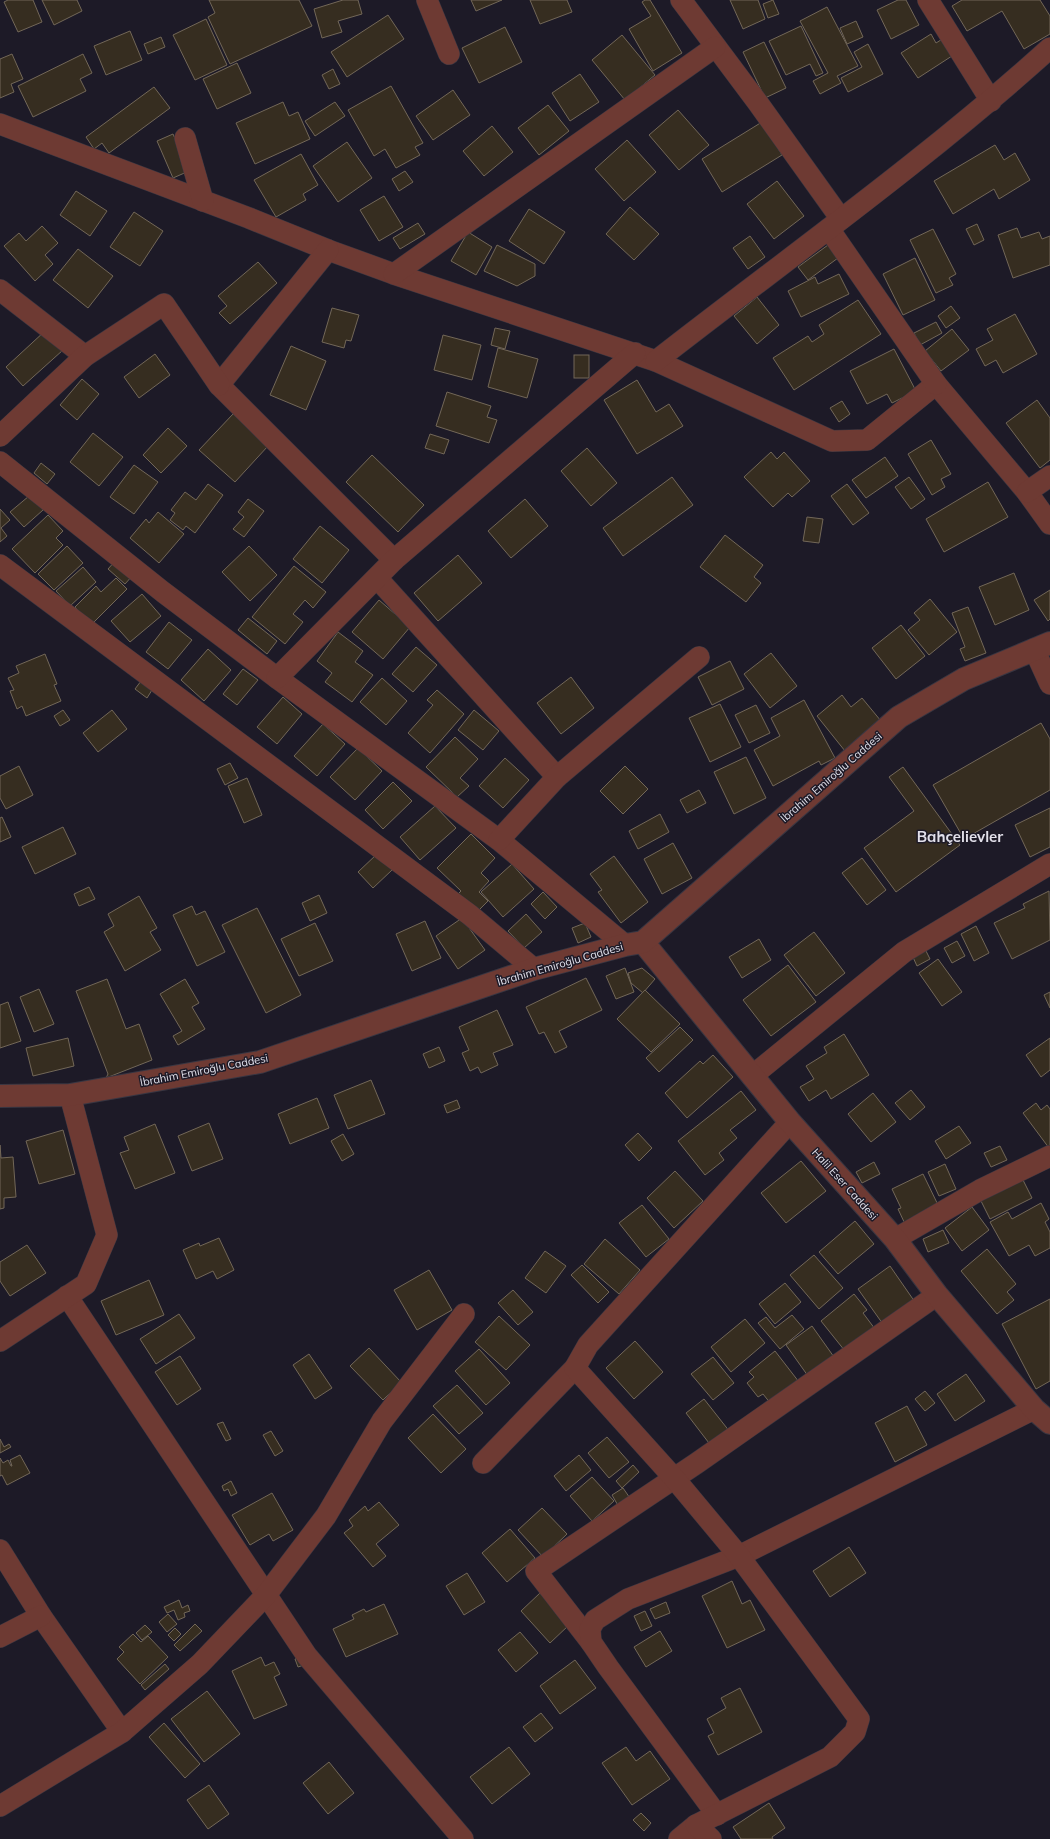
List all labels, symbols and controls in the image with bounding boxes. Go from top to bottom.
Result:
street label: İbrahim Emiroğlu Caddesi [777,729,885,825]
district label: Bahçelievler [917,827,1003,846]
street label: İbrahim Emiroğlu Caddesi [495,939,625,989]
street label: İbrahim Emiroğlu Caddesi [139,1051,269,1089]
street label: Halil Eser Caddesi [809,1145,881,1223]

